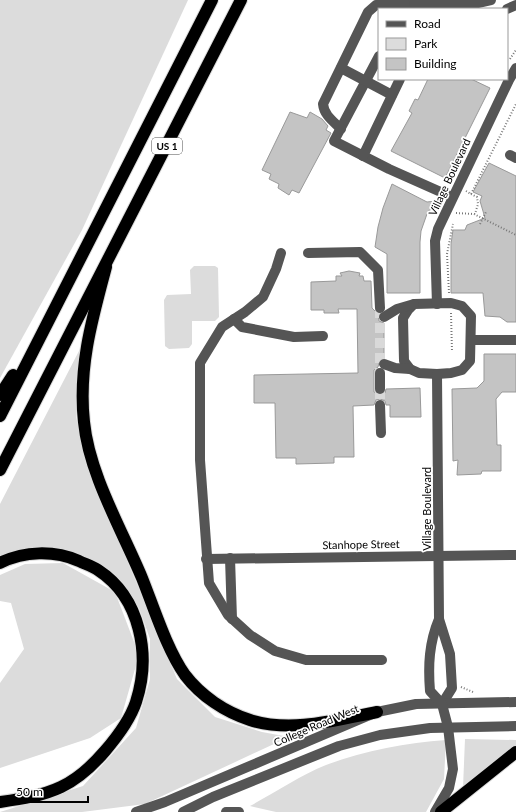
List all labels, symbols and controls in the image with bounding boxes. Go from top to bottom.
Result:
legend [378,8,508,80]
text: Road [414,16,441,31]
text: Park [414,36,438,51]
text: Building [414,56,457,71]
street label: Village Boulevard [425,136,473,218]
road number: US 1 [152,138,182,154]
street label: Village Boulevard [420,467,433,551]
street label: Stanhope Street [322,537,400,551]
street label: College Road West [272,701,361,749]
scale bar [10,778,88,804]
text: 50 m [16,784,43,799]

